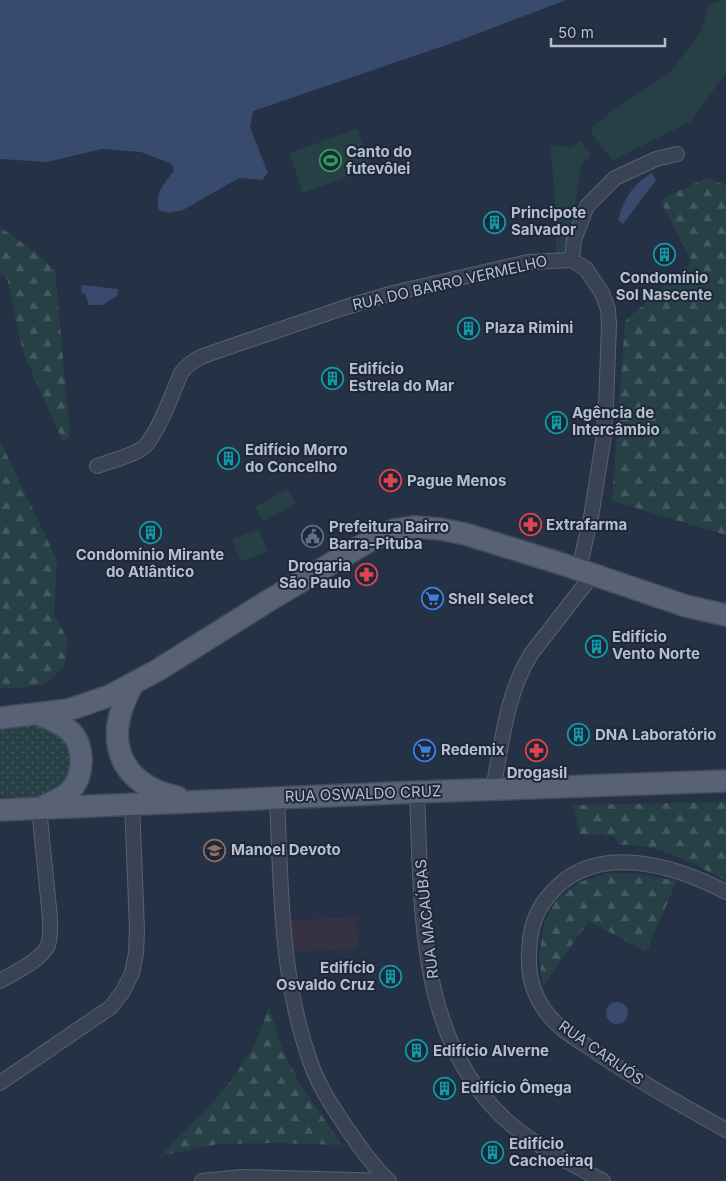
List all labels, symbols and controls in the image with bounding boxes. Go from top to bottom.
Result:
scale bar [551,15,665,47]
text: 50 m [558,23,594,42]
place label: Canto do futevôlei [346,142,412,178]
sports icon: Canto do futevôlei [318,149,342,173]
place label: Principote Salvador [511,203,586,239]
building icon: Principote Salvador [483,210,507,234]
building icon: Condomínio Sol Nascente [652,243,676,267]
street label: RUA DO BARRO VERMELHO [351,251,549,314]
place label: Condomínio Sol Nascente [616,268,712,304]
building icon: Plaza Rimini [457,316,481,340]
place label: Plaza Rimini [485,318,573,337]
place label: Edifício Estrela do Mar [349,359,454,395]
building icon: Edifício Estrela do Mar [321,366,345,390]
place label: Agência de Intercâmbio [572,403,660,439]
building icon: Agência de Intercâmbio [544,410,568,434]
place label: Edifício Morro do Concelho [245,440,348,476]
building icon: Edifício Morro do Concelho [217,447,241,471]
pharmacy icon: Pague Menos [379,469,403,493]
place label: Pague Menos [407,471,506,490]
pharmacy icon: Extrafarma [518,513,542,537]
place label: Extrafarma [546,515,627,534]
place label: Prefeitura Bairro Barra-Pituba [329,517,449,553]
building icon: Condomínio Mirante do Atlântico [138,520,162,544]
public building icon: Prefeitura Bairro Barra-Pituba [301,524,325,548]
place label: Condomínio Mirante do Atlântico [76,545,224,581]
place label: Drogaria São Paulo [279,556,351,592]
pharmacy icon: Drogaria São Paulo [355,563,379,587]
supermarket icon: Shell Select [420,587,444,611]
place label: Shell Select [448,589,534,608]
place label: Edifício Vento Norte [612,627,700,663]
building icon: Edifício Vento Norte [584,634,608,658]
building icon: DNA Laboratório [567,723,591,747]
place label: DNA Laboratório [595,725,717,744]
supermarket icon: Redemix [413,738,437,762]
pharmacy icon: Drogasil [525,738,549,762]
place label: Redemix [441,740,505,759]
place label: Drogasil [507,763,567,782]
street label: RUA OSWALDO CRUZ [284,781,442,806]
school or university icon: Manoel Devoto [203,838,227,862]
place label: Manoel Devoto [231,840,341,859]
street label: RUA MACAÚBAS [411,858,442,980]
place label: Edifício Osvaldo Cruz [276,958,375,994]
building icon: Edifício Osvaldo Cruz [379,965,403,989]
street label: RUA CARIJÓS [555,1016,647,1089]
building icon: Edifício Alverne [405,1039,429,1063]
place label: Edifício Alverne [433,1041,549,1060]
building icon: Edifício Ômega [433,1076,457,1100]
place label: Edifício Ômega [461,1078,572,1097]
place label: Edifício Cachoeiraq [509,1134,593,1170]
building icon: Edifício Cachoeiraq [481,1141,505,1165]

